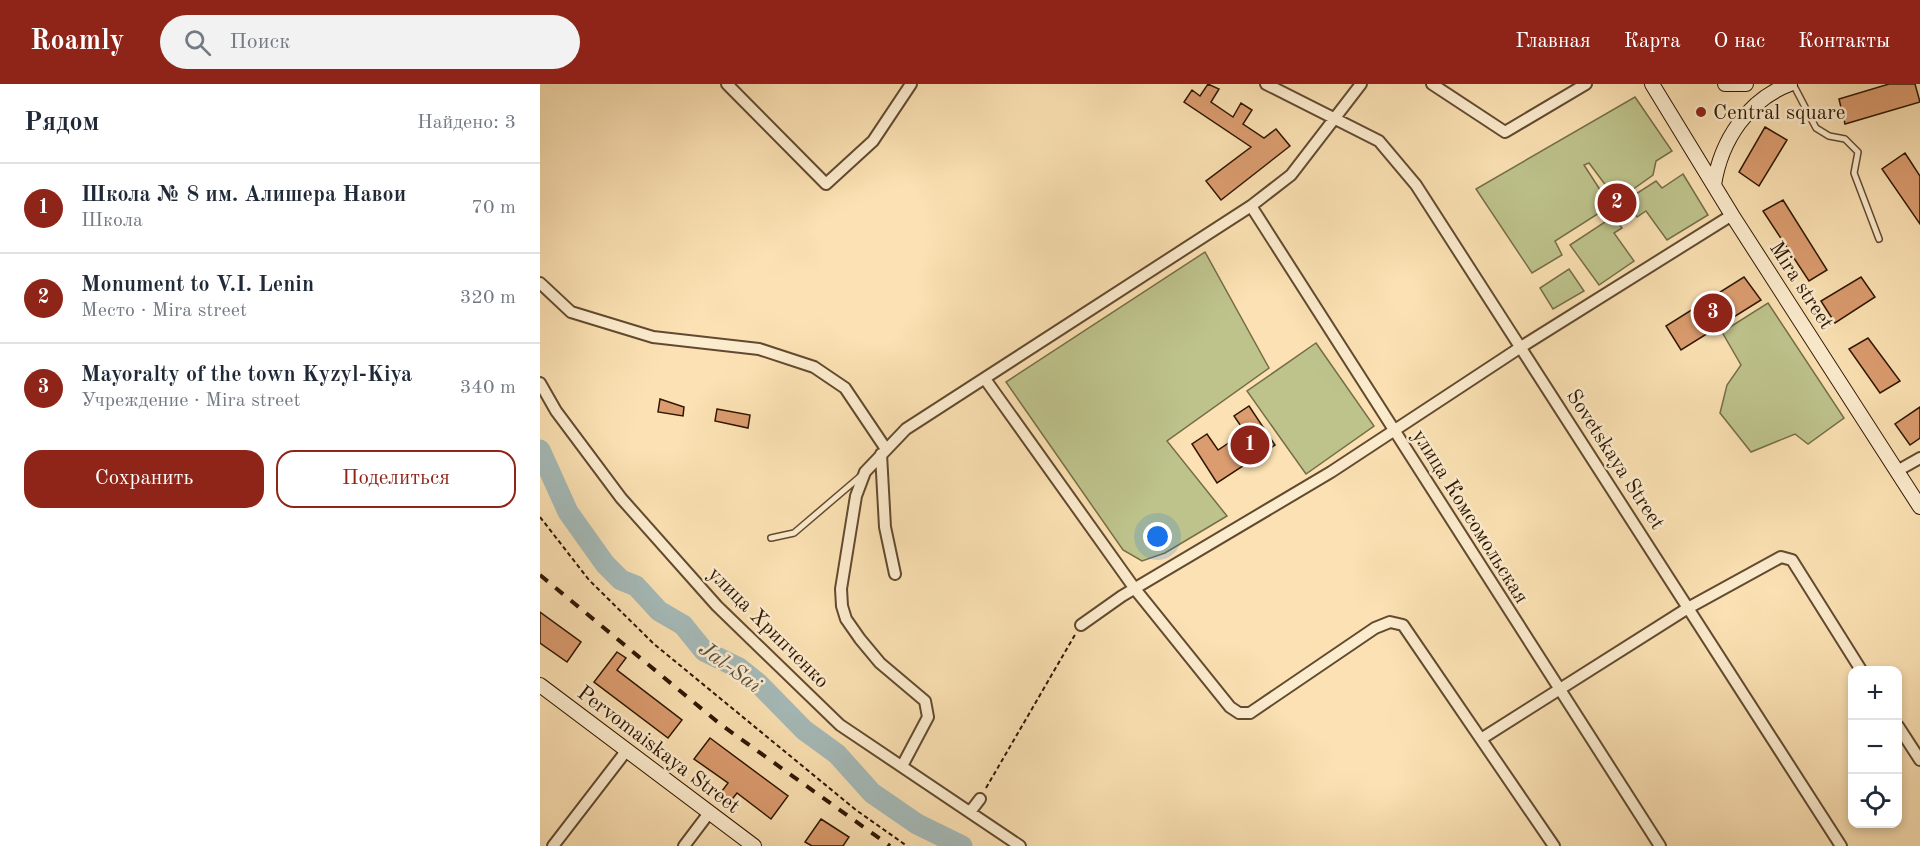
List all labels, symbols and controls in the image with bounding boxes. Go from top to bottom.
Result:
search box [160,15,580,69]
icon: search [181,26,214,59]
text: Roamly [30,28,124,56]
text: Поиск [229,31,290,53]
text: Главная [1515,31,1591,52]
text: Карта [1624,31,1681,52]
text: О нас [1714,31,1765,52]
text: Контакты [1798,31,1890,52]
place label: Central square [1713,103,1845,124]
marker: Central square [1694,105,1708,119]
text: Рядом [24,110,99,136]
text: Найдено: 3 [417,113,516,133]
pin: 2 [1598,180,1636,226]
text: Школа № 8 им. Алишера Навои [81,184,406,206]
text: 1 [38,198,49,218]
text: 70 m [471,198,516,218]
text: Школа [81,211,143,231]
street label: Mira street [1765,238,1837,333]
text: Monument to V.I. Lenin [81,274,314,296]
text: 2 [38,288,49,308]
text: 320 m [460,288,516,308]
pin: 3 [1694,290,1732,336]
text: Место · Mira street [81,301,247,321]
text: Мayoralty of the town Kyzyl-Kiya [81,364,412,386]
text: 3 [38,378,49,398]
text: 340 m [460,378,516,398]
street label: Sovetskaya Street [1562,386,1668,534]
text: Учреждение · Mira street [81,391,300,411]
pin: 1 [1230,422,1270,468]
street label: улица Комсомольская [1408,426,1532,608]
button: Сохранить [24,450,264,508]
button: Поделиться [276,450,516,508]
your location [1143,522,1172,551]
street label: улица Хрипченко [703,563,833,693]
water label: Jal-Sai [695,638,766,698]
map controls [1848,666,1902,828]
button: + [1848,666,1902,720]
street label: Pervomaiskaya Street [573,682,743,818]
button: − [1848,720,1902,774]
button: locate [1848,774,1902,828]

